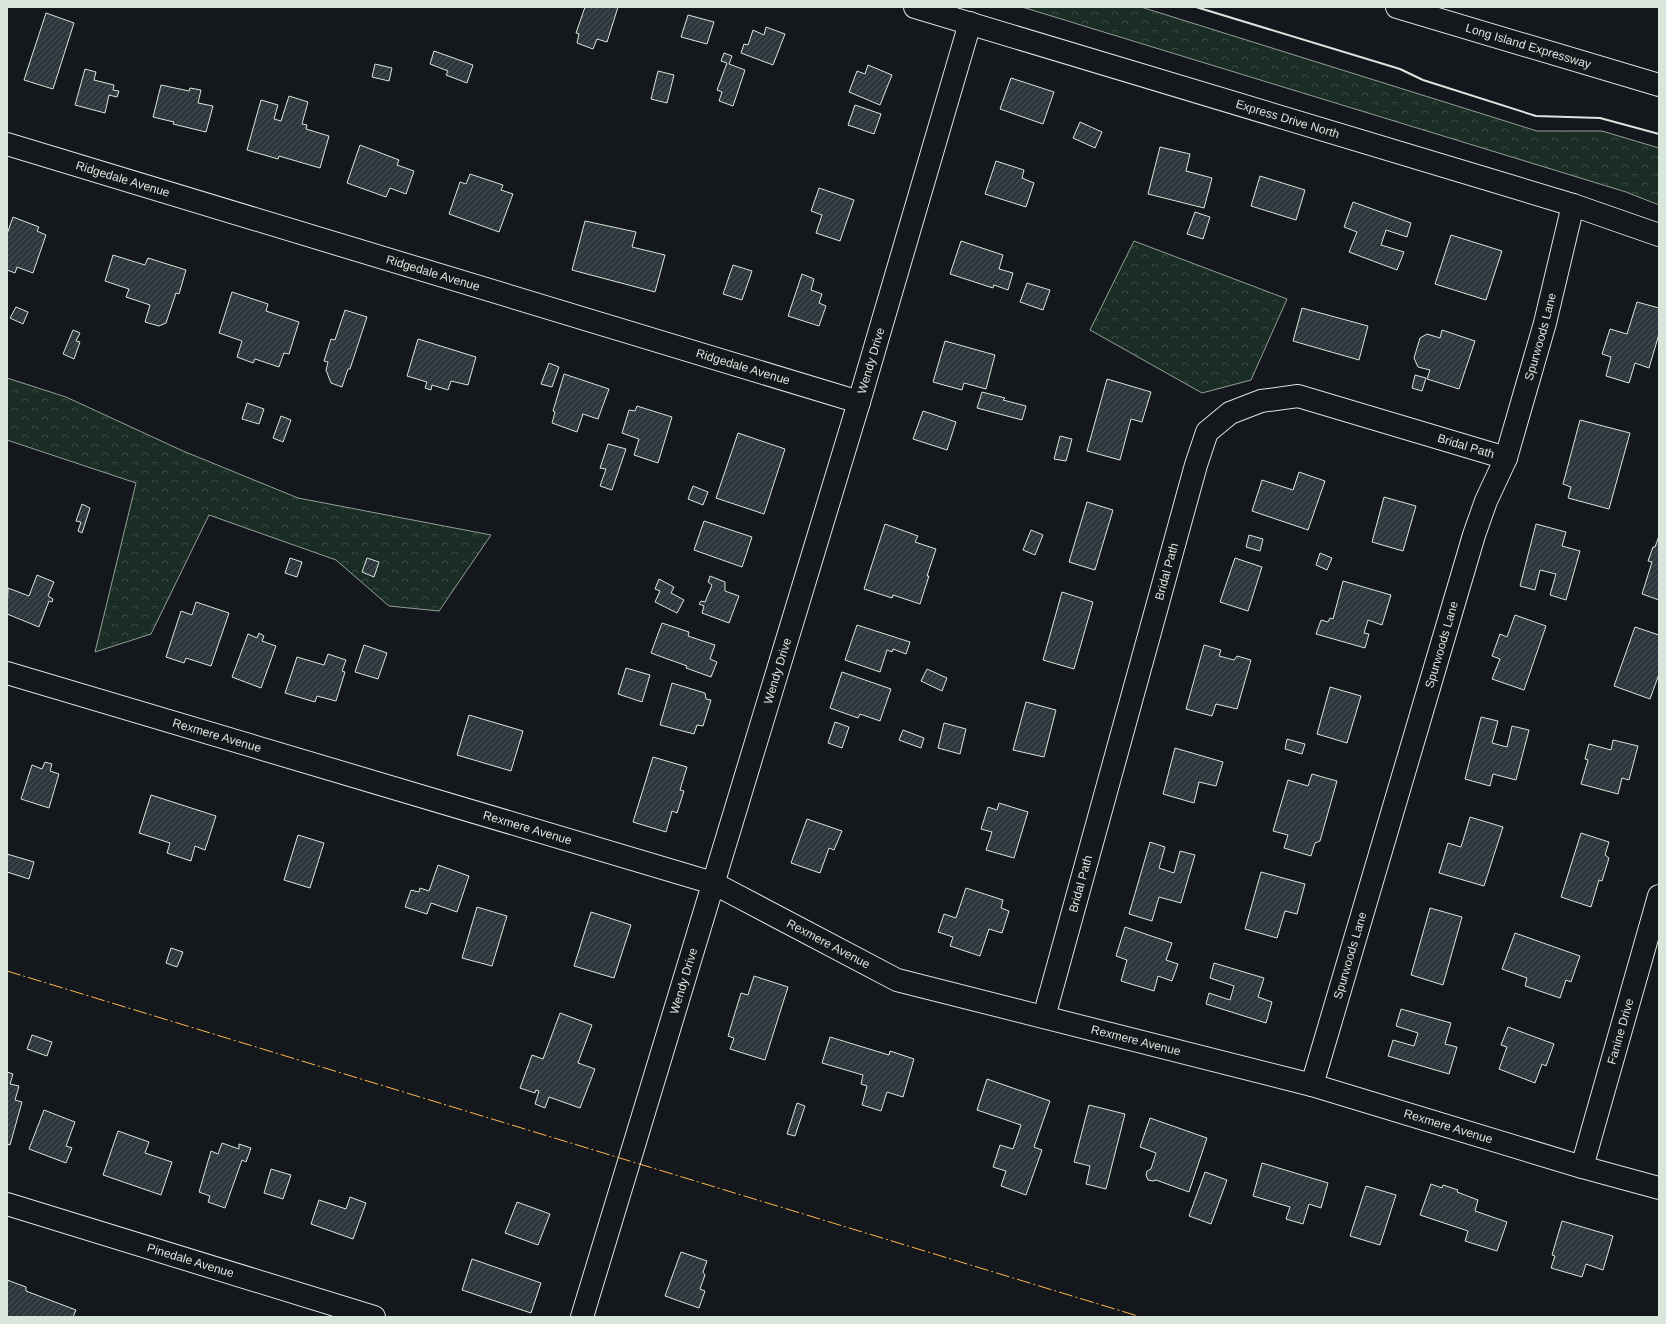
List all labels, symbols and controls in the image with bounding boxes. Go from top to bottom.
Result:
street label: Long Island Expressway [1464,21,1593,71]
street label: Express Drive North [1234,97,1341,141]
street label: Ridgedale Avenue [74,158,172,200]
street label: Ridgedale Avenue [384,252,482,294]
street label: Spurwoods Lane [1522,291,1559,382]
street label: Wendy Drive [855,326,888,396]
street label: Ridgedale Avenue [694,346,792,388]
street label: Bridal Path [1436,431,1496,461]
street label: Bridal Path [1152,541,1181,602]
street label: Spurwoods Lane [1422,599,1461,690]
street label: Wendy Drive [761,636,794,706]
street label: Rexmere Avenue [171,716,263,755]
street label: Rexmere Avenue [481,808,574,848]
street label: Bridal Path [1066,854,1095,914]
street label: Spurwoods Lane [1331,910,1370,1001]
street label: Rexmere Avenue [784,916,873,972]
street label: Wendy Drive [667,946,700,1016]
street label: Fanine Drive [1604,996,1637,1066]
street label: Rexmere Avenue [1090,1022,1182,1059]
street label: Rexmere Avenue [1402,1106,1495,1147]
street label: Pinedale Avenue [145,1241,236,1281]

